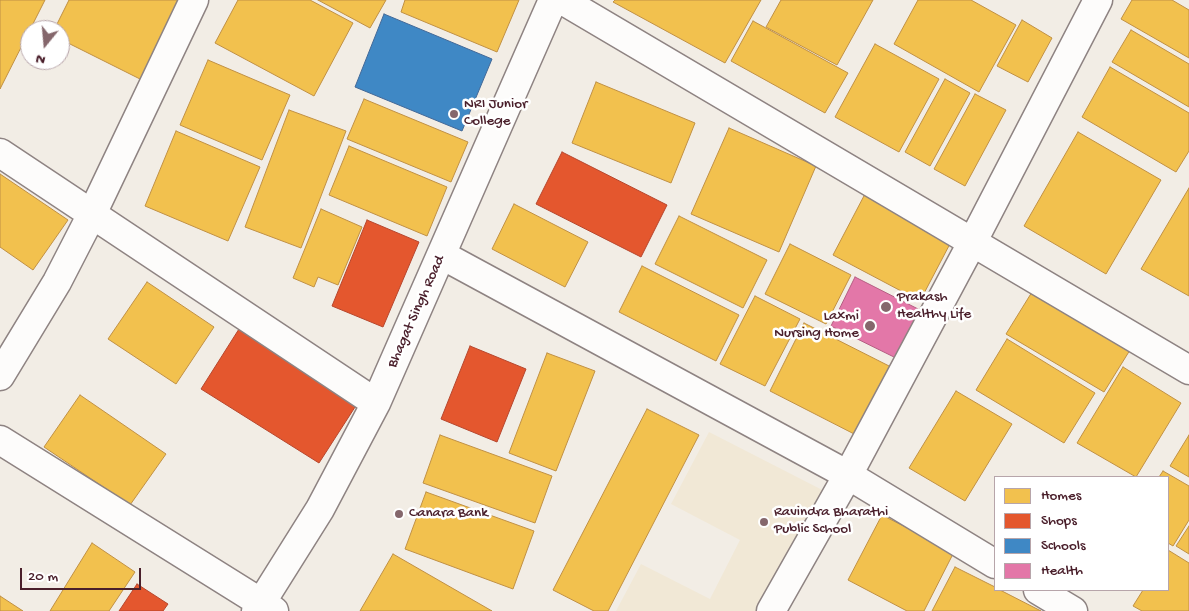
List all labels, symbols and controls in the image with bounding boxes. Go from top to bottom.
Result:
north arrow [20,20,70,70]
text: N [34,49,48,68]
place label: NRI Junior College [464,96,527,131]
marker: NRI Junior College [448,108,460,120]
street label: Bhagat Singh Road [384,253,450,371]
place label: Prakash Healthy Life [897,289,971,324]
marker: Prakash Healthy Life [879,300,893,314]
place label: Laxmi Nursing Home [774,308,859,343]
marker: Laxmi Nursing Home [863,319,877,333]
legend [994,476,1169,591]
text: Homes [1041,487,1081,505]
place label: Ravindra Bharathi Public School [774,504,888,539]
place label: Canara Bank [409,505,488,523]
marker: Canara Bank [393,508,405,520]
text: Shops [1041,512,1077,530]
marker: Ravindra Bharathi Public School [758,516,770,528]
text: Schools [1041,537,1086,555]
scale bar [22,558,144,590]
text: Health [1041,562,1083,580]
text: 20 m [28,568,58,586]

